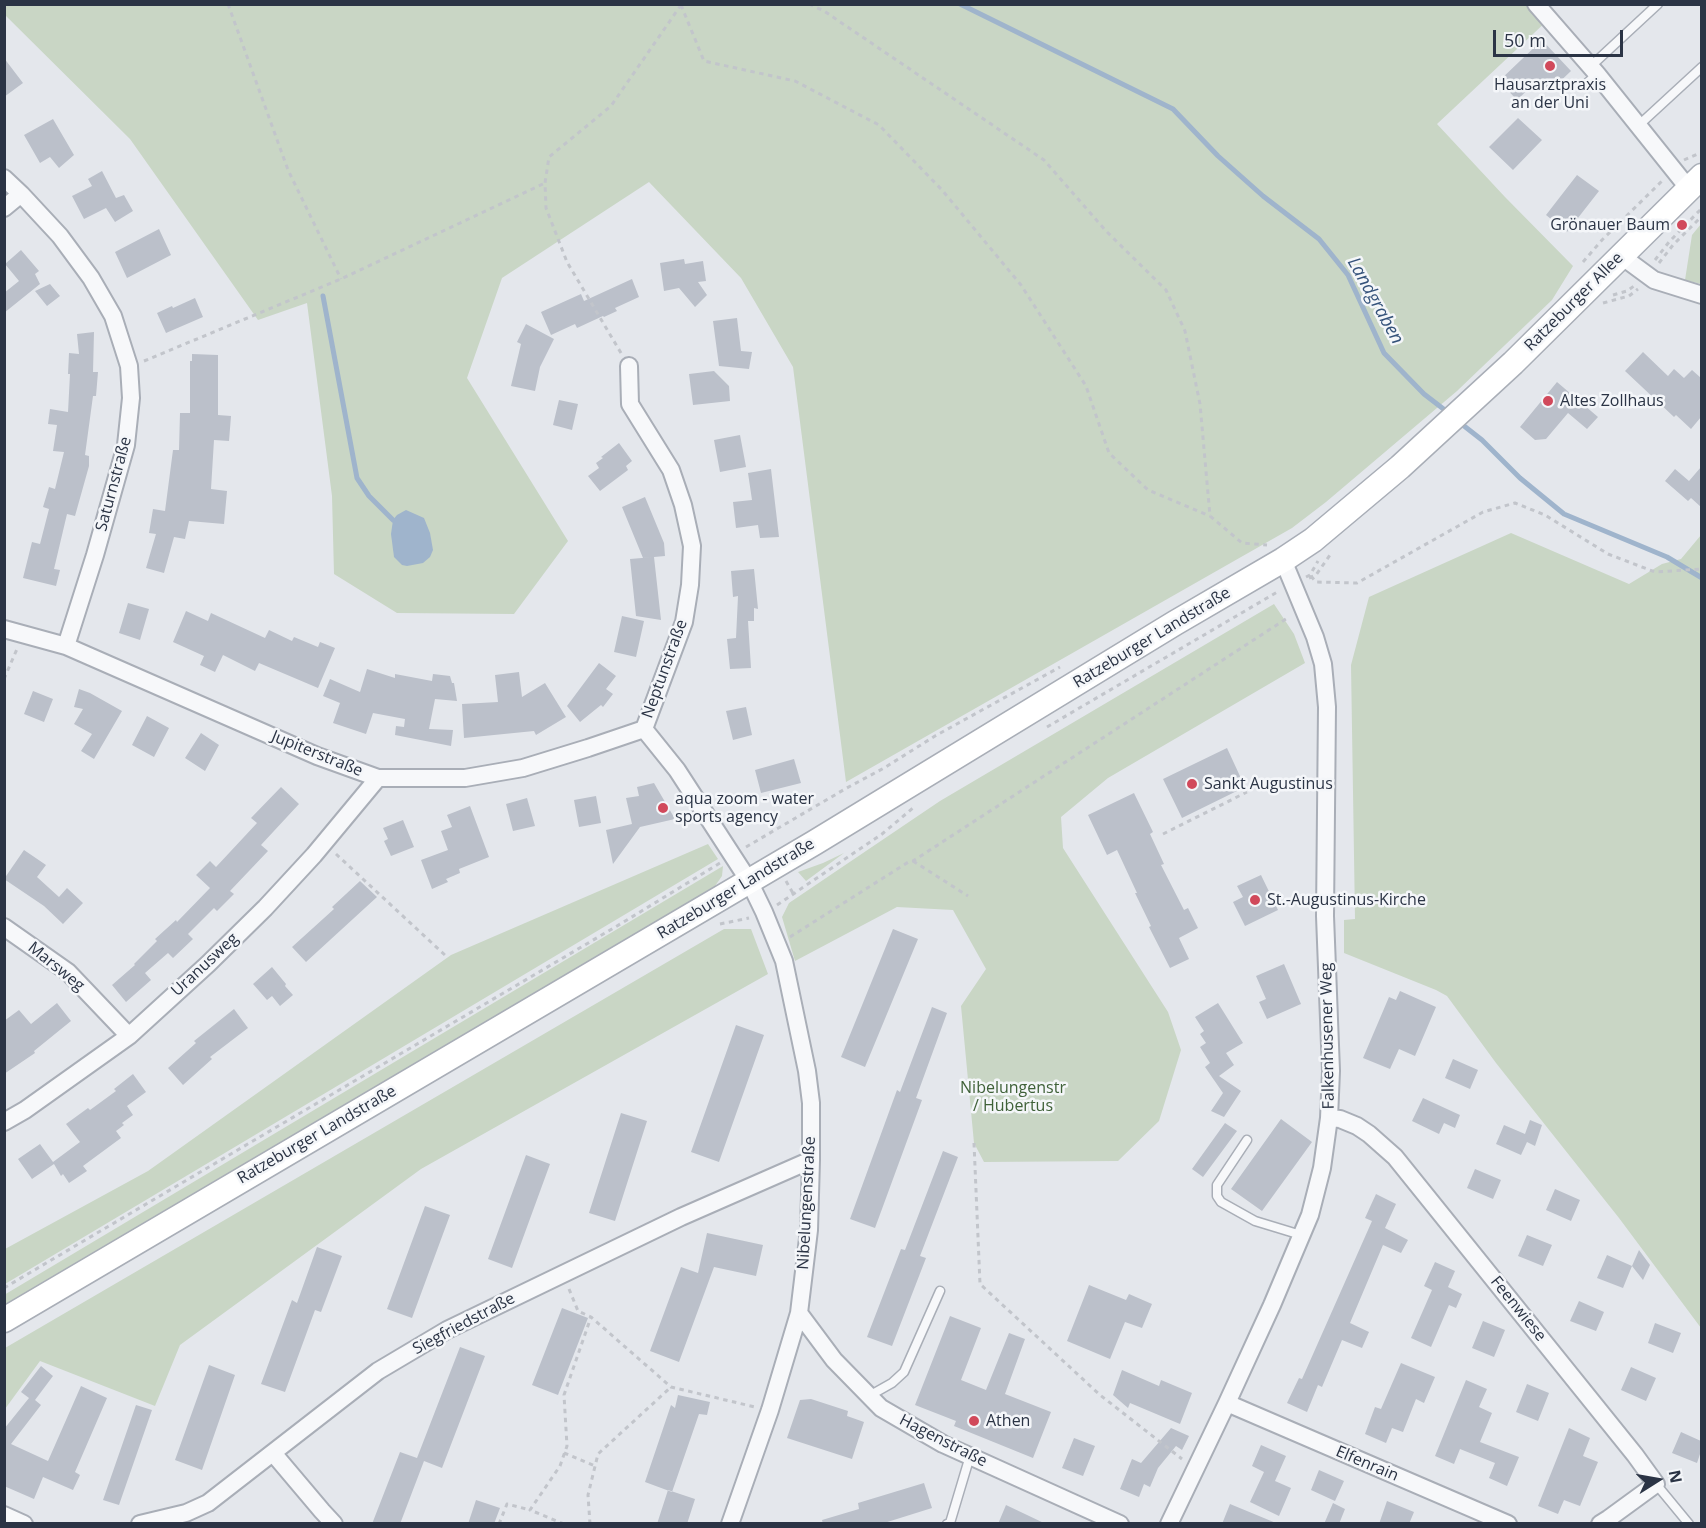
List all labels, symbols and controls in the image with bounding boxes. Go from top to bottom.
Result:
scale bar [1496,18,1626,56]
text: 50 m [1504,28,1546,52]
marker: Hausarztpraxis an der Uni [1543,59,1557,73]
place label: Hausarztpraxis an der Uni [1494,75,1606,113]
place label: Grönauer Baum [1550,215,1670,235]
marker: Grönauer Baum [1675,218,1689,232]
street label: Ratzeburger Allee [1521,249,1627,355]
water label: Landgraben [1342,254,1408,348]
place label: Altes Zollhaus [1560,391,1664,411]
marker: Altes Zollhaus [1541,394,1555,408]
street label: Saturnstraße [92,435,136,533]
street label: Ratzeburger Landstraße [1070,583,1234,693]
street label: Neptunstraße [638,617,692,721]
street label: Jupiterstraße [268,727,366,781]
place label: Sankt Augustinus [1204,774,1333,794]
marker: Sankt Augustinus [1185,777,1199,791]
place label: aqua zoom - water sports agency [675,789,814,827]
marker: aqua zoom - water sports agency [656,801,670,815]
street label: Ratzeburger Landstraße [654,834,818,944]
place label: St.-Augustinus-Kirche [1267,890,1426,910]
marker: St.-Augustinus-Kirche [1248,893,1262,907]
street label: Uranusweg [168,929,242,1001]
street label: Marsweg [24,938,88,996]
street label: Falkenhusener Weg [1317,963,1339,1109]
park label: Nibelungenstr / Hubertus [960,1078,1066,1116]
street label: Ratzeburger Landstraße [234,1082,400,1188]
street label: Nibelungenstraße [794,1136,820,1270]
street label: Feenwiese [1486,1273,1550,1345]
street label: Siegfriedstraße [410,1289,518,1359]
street label: Hagenstraße [896,1411,990,1471]
place label: Athen [986,1411,1030,1431]
marker: Athen [967,1414,981,1428]
street label: Elfenrain [1333,1442,1401,1486]
north arrow [1628,1450,1688,1510]
text: N [1664,1468,1688,1485]

